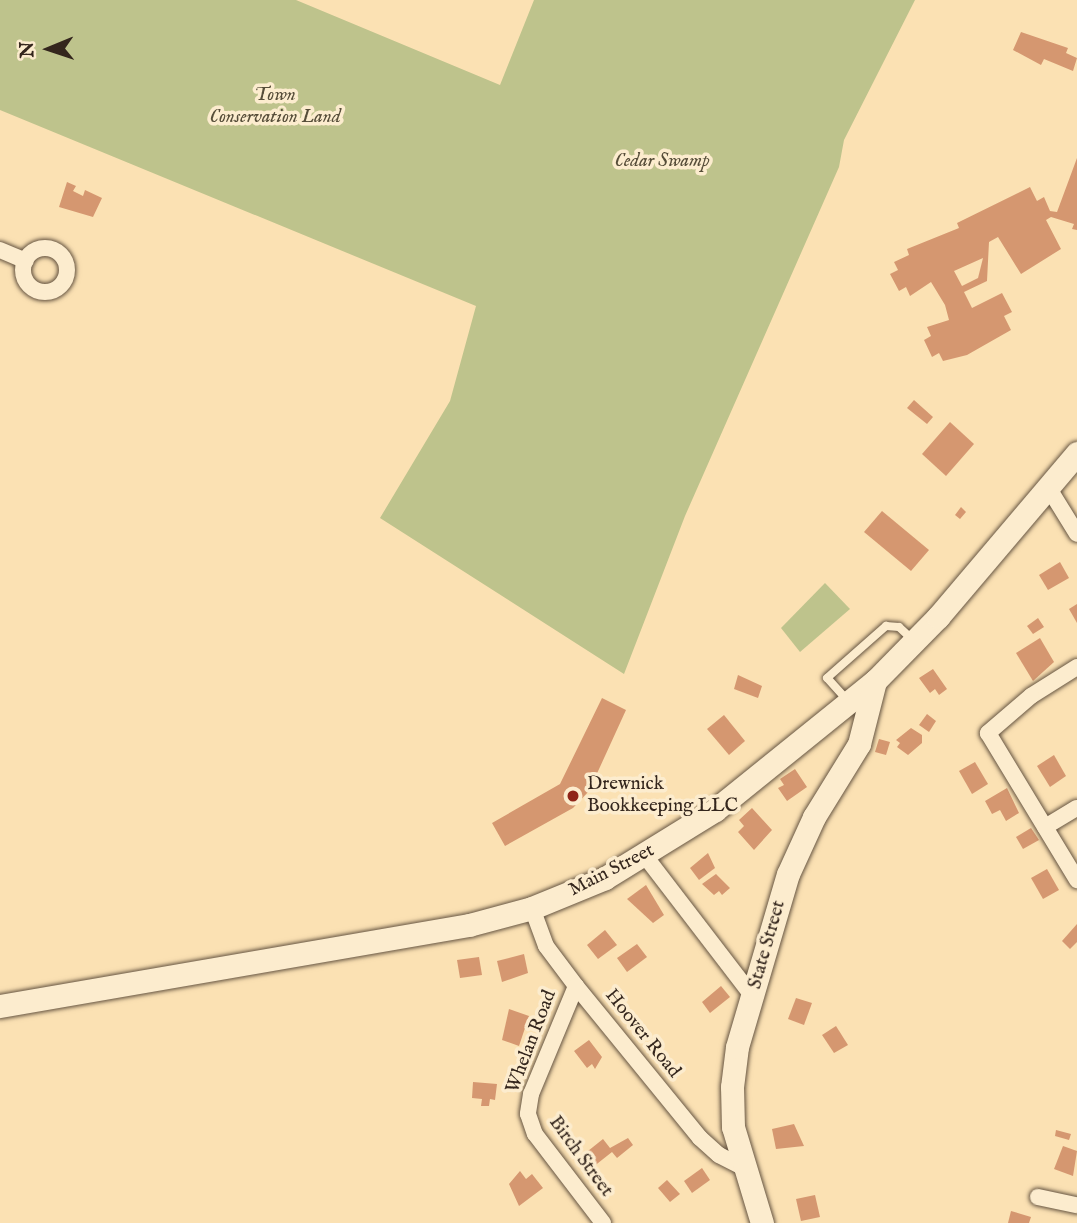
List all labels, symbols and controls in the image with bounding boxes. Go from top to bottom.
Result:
north arrow [14,14,84,84]
text: N [16,41,40,58]
park label: Town Conservation Land [209,85,341,129]
park label: Cedar Swamp [614,151,710,173]
place label: Drewnick Bookkeeping LLC [587,774,738,818]
marker: Drewnick Bookkeeping LLC [565,788,581,804]
street label: Main Street [566,840,658,902]
street label: State Street [744,898,792,992]
street label: Hoover Road [599,985,685,1083]
street label: Whelan Road [502,987,562,1097]
street label: Birch Street [543,1112,617,1202]

